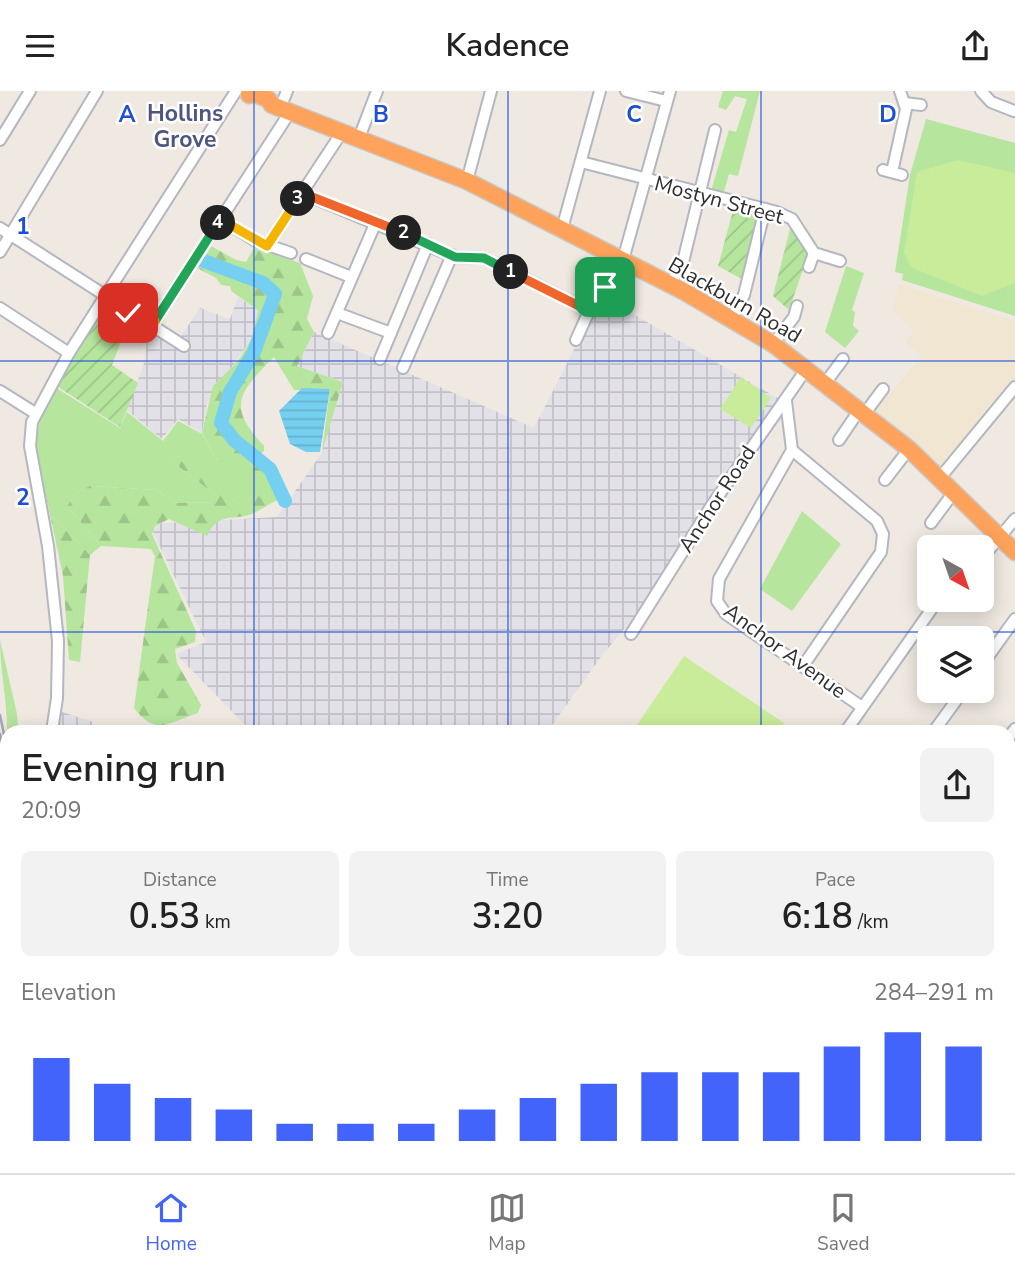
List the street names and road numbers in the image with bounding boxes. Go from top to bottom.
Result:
street label: Mostyn Street [651,169,787,231]
street label: Blackburn Road [663,251,807,349]
street label: Anchor Road [672,440,762,558]
street label: Anchor Avenue [718,597,852,705]

